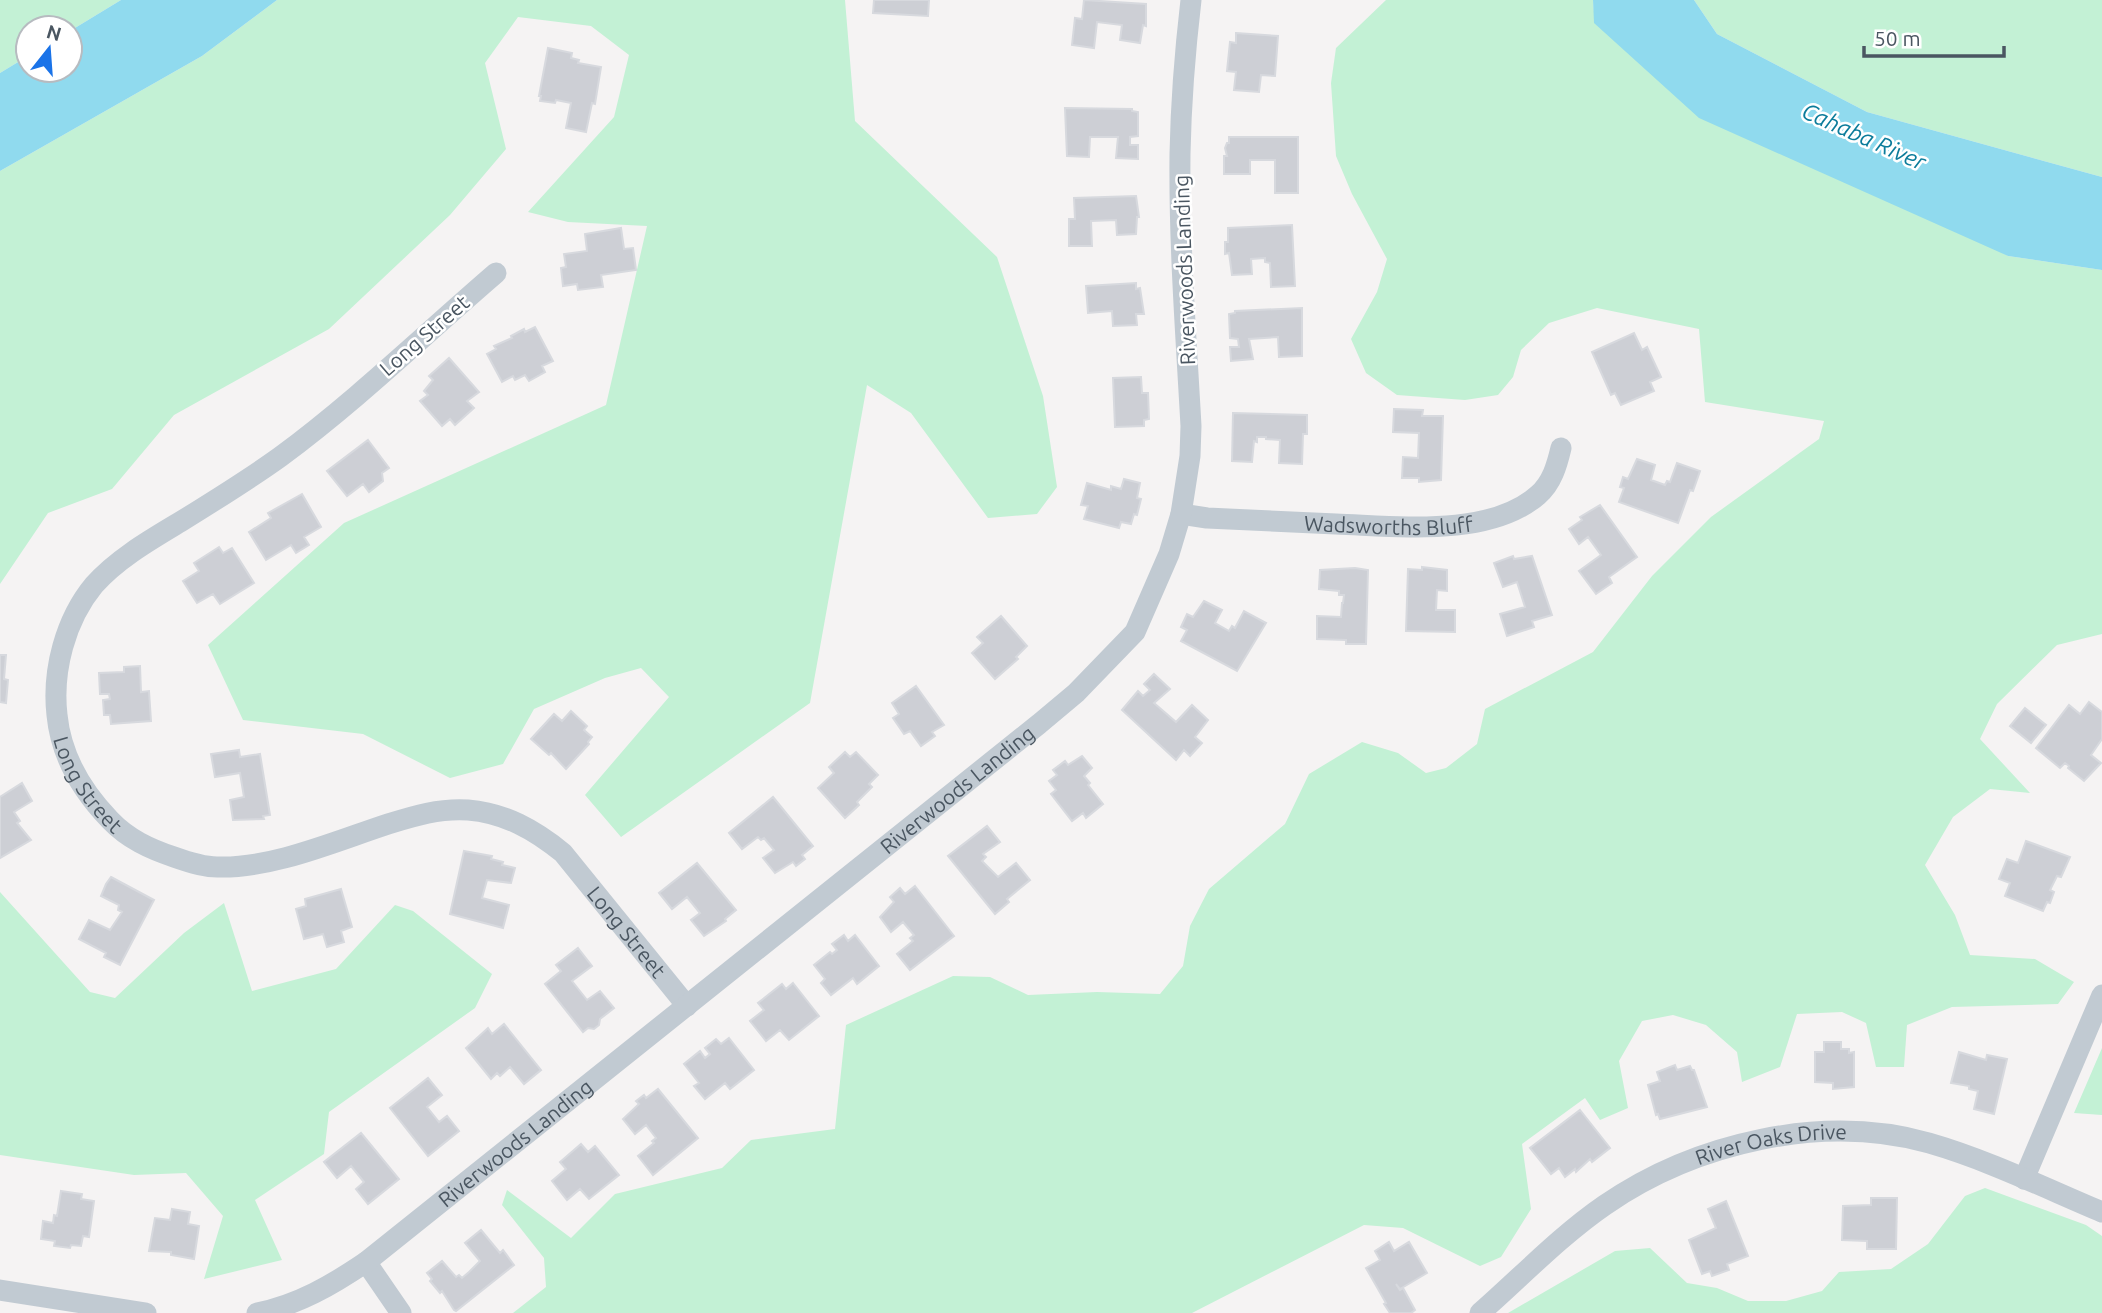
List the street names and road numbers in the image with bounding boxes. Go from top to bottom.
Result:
street label: Riverwoods Landing [1169,174,1199,366]
street label: Long Street [374,290,474,380]
street label: Wadsworths Bluff [1304,511,1475,539]
street label: Riverwoods Landing [875,721,1039,858]
street label: Long Street [49,733,127,838]
street label: Long Street [583,881,671,982]
street label: Riverwoods Landing [433,1074,597,1212]
street label: River Oaks Drive [1692,1119,1847,1169]

